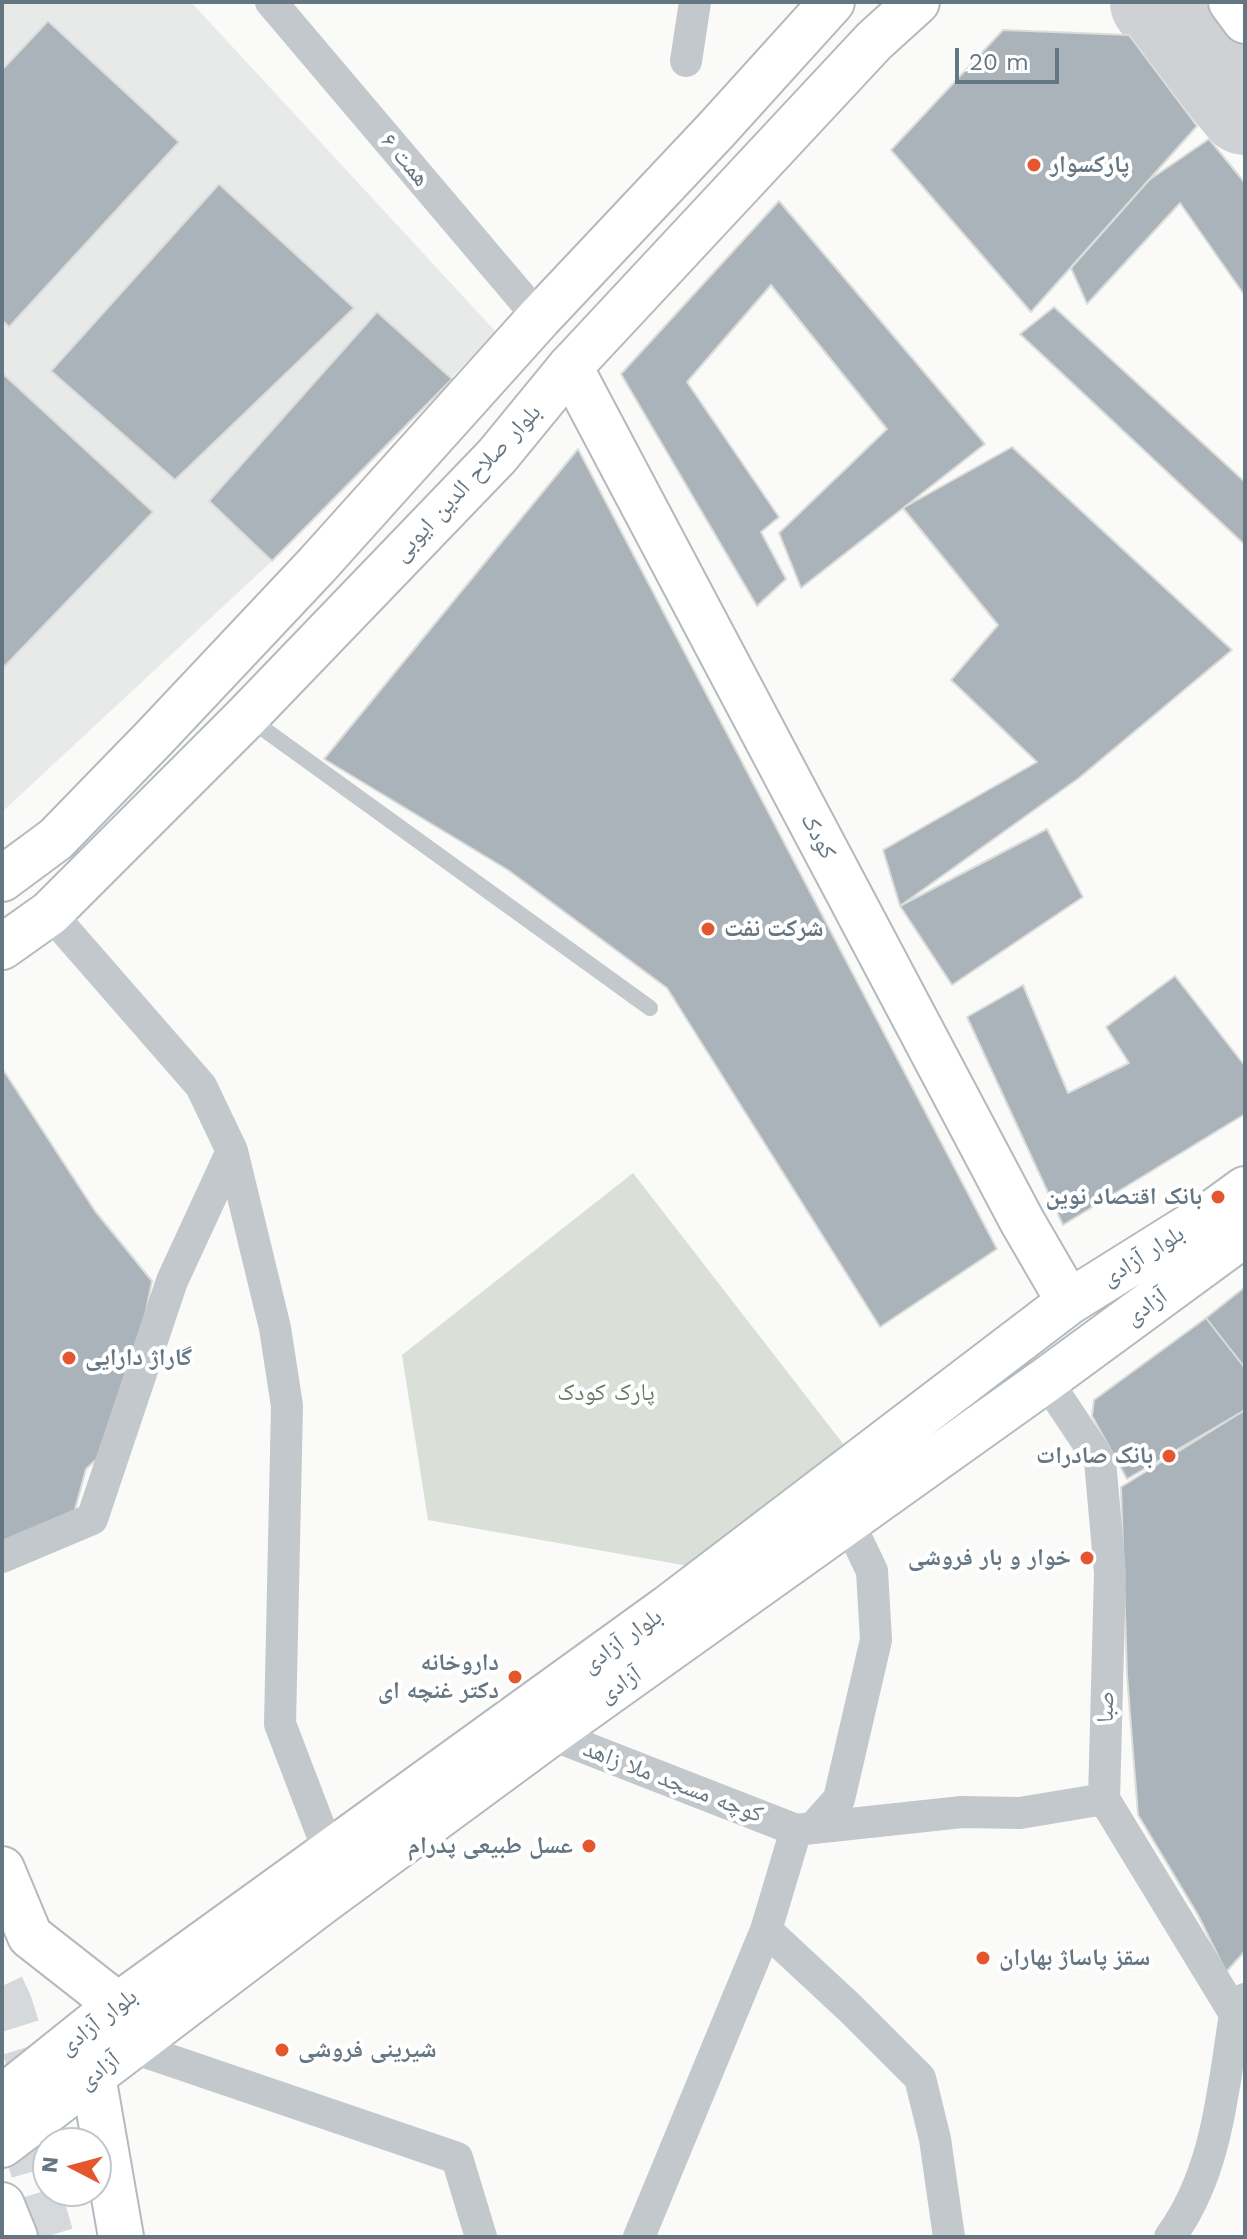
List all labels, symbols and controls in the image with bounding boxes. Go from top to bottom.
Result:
scale bar [959,32,1063,82]
text: 20 m [969,48,1029,76]
street label: همت ۶ [374,128,436,192]
place label: پارکسوار [1050,151,1129,179]
marker: پارکسوار [1025,156,1043,174]
street label: بلوار صلاح الدین ایوبی [387,398,547,568]
street label: کودک [794,808,842,864]
place label: شرکت نفت [724,915,823,943]
marker: شرکت نفت [699,920,717,938]
place label: بانک اقتصاد نوین [1045,1183,1202,1211]
marker: بانک اقتصاد نوین [1209,1188,1227,1206]
street label: بلوار آزادی [1096,1219,1190,1293]
street label: آزادی [1119,1282,1173,1332]
place label: گاراژ دارایی [85,1344,192,1372]
marker: گاراژ دارایی [60,1349,78,1367]
park label: پارک کودک [557,1379,655,1407]
place label: بانک صادرات [1036,1442,1153,1470]
marker: بانک صادرات [1160,1447,1178,1465]
place label: خوار و بار فروشی [908,1544,1071,1572]
marker: خوار و بار فروشی [1078,1549,1096,1567]
street label: بلوار آزادی [576,1602,668,1680]
place label: داروخانه دکتر غنچه ای [378,1649,499,1705]
street label: آزادی [593,1660,647,1710]
marker: داروخانه دکتر غنچه ای [506,1668,524,1686]
street label: صبا [1091,1691,1121,1723]
street label: کوچه مسجد ملا زاهد [579,1734,767,1830]
place label: عسل طبیعی پدرام [408,1832,573,1860]
marker: عسل طبیعی پدرام [580,1837,598,1855]
place label: سقز پاساژ بهاران [999,1944,1150,1972]
marker: سقز پاساژ بهاران [974,1949,992,1967]
street label: بلوار آزادی [53,1982,143,2062]
place label: شیرینی فروشی [298,2036,437,2064]
marker: شیرینی فروشی [273,2041,291,2059]
street label: آزادی [72,2046,126,2096]
north arrow [32,2127,112,2207]
text: N [36,2155,63,2174]

